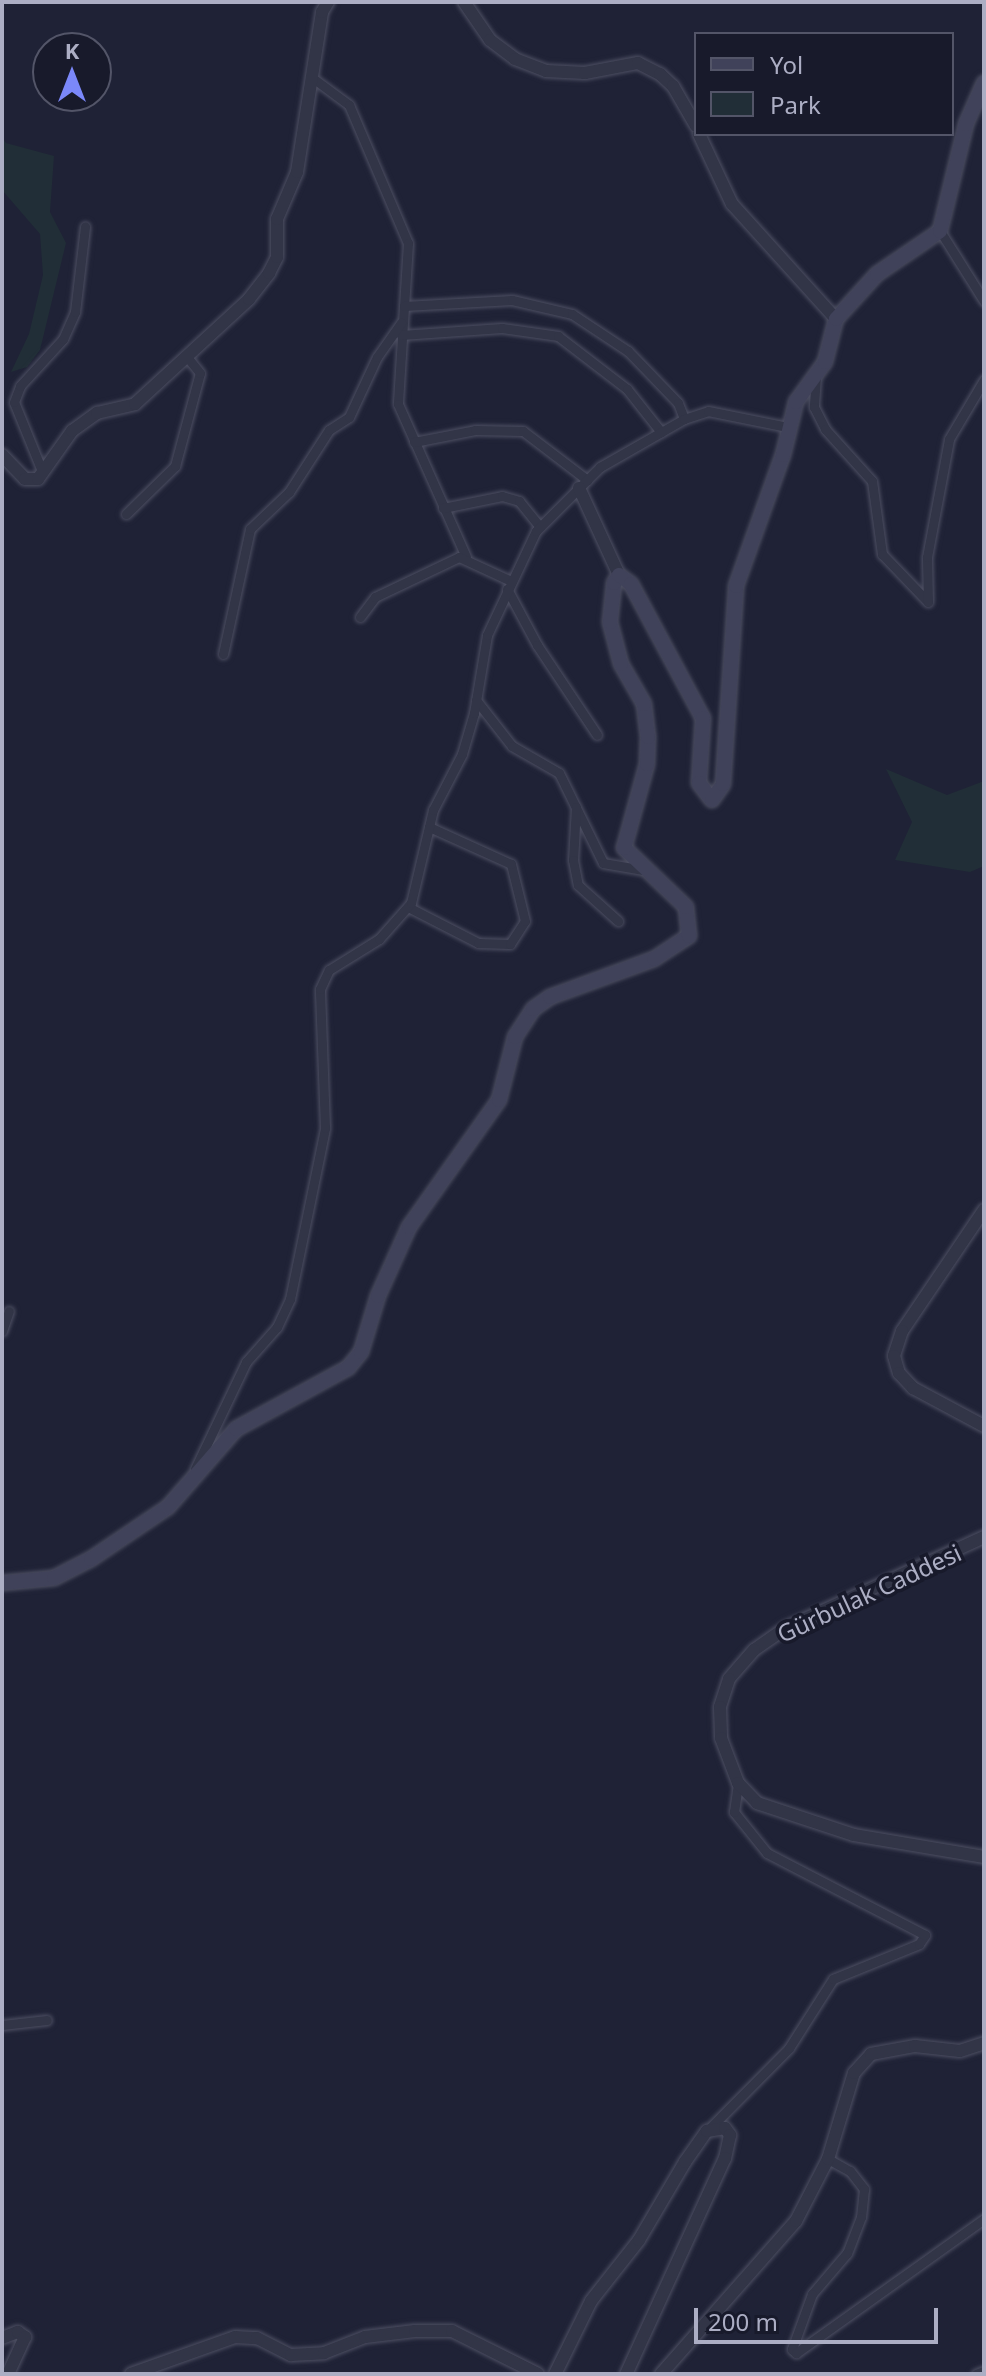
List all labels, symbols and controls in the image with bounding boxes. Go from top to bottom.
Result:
north arrow [32,32,112,112]
legend [694,32,954,136]
text: K [65,35,79,65]
text: Yol [770,48,803,81]
text: Park [770,88,821,121]
street label: Gürbulak Caddesi [772,1538,966,1648]
scale bar [698,2292,942,2342]
text: 200 m [708,2305,778,2338]

